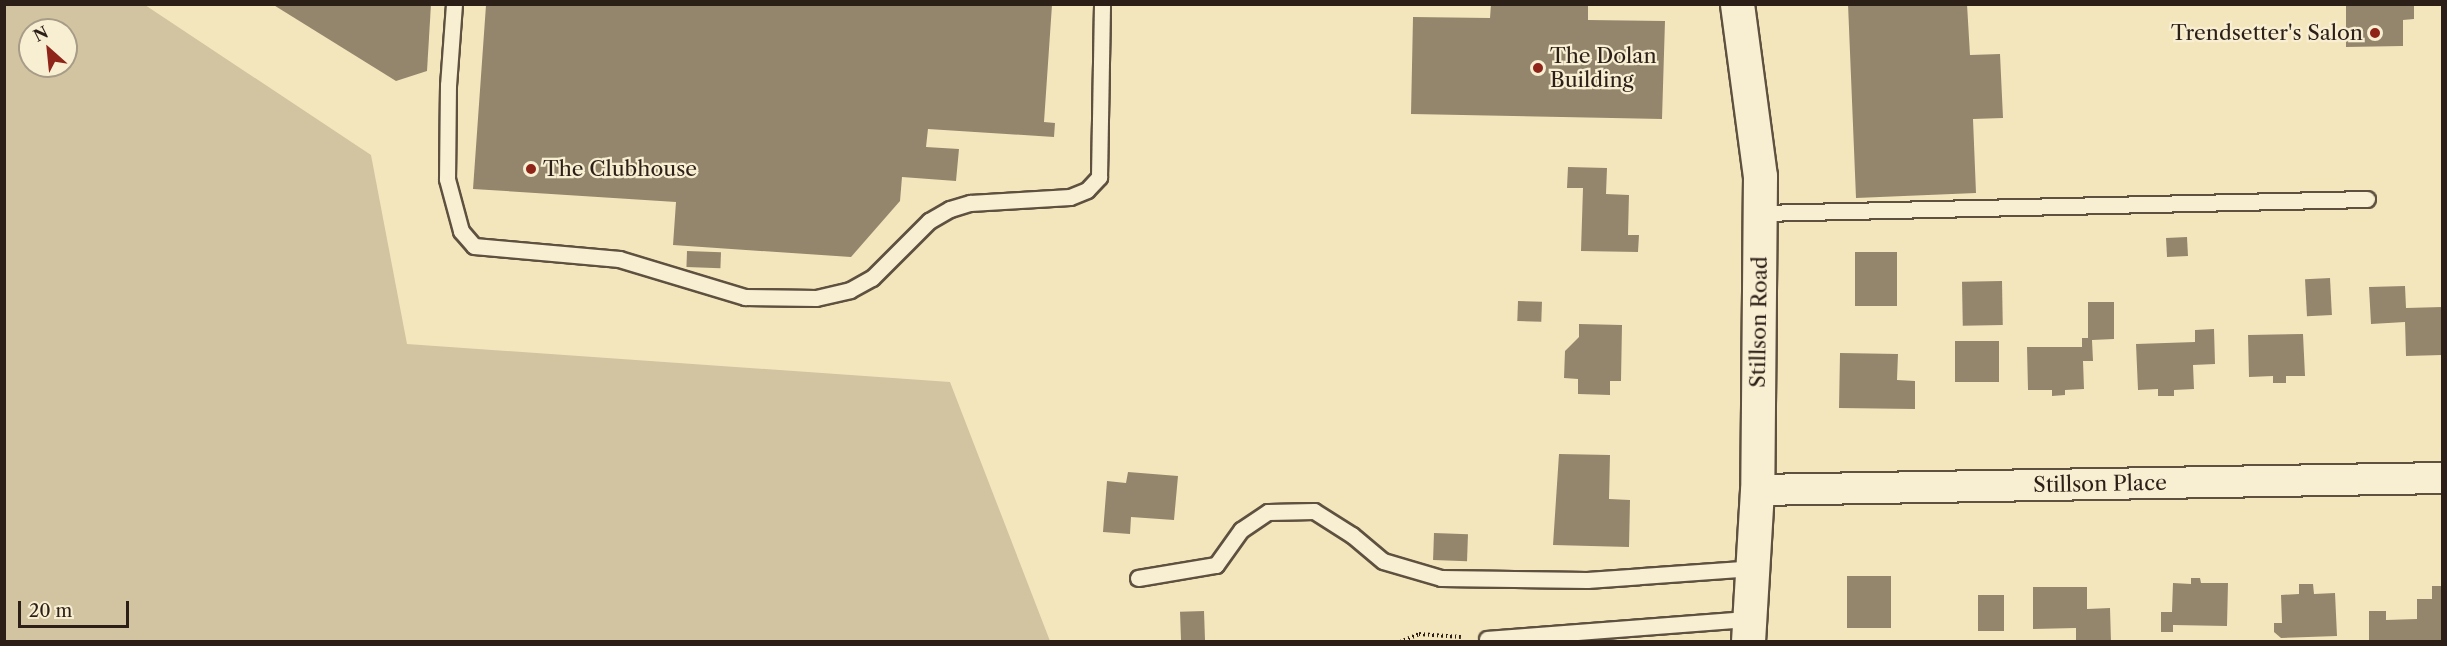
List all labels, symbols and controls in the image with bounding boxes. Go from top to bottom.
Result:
north arrow [18,18,78,78]
place label: Trendsetter's Salon [2171,20,2363,46]
text: N [30,22,51,46]
marker: Trendsetter's Salon [2368,26,2382,40]
place label: The Dolan Building [1550,43,1657,93]
marker: The Dolan Building [1531,61,1545,75]
place label: The Clubhouse [543,156,697,182]
marker: The Clubhouse [524,162,538,176]
street label: Stillson Road [1745,256,1773,388]
street label: Stillson Place [2033,470,2167,498]
scale bar [21,589,132,627]
text: 20 m [29,600,72,622]

